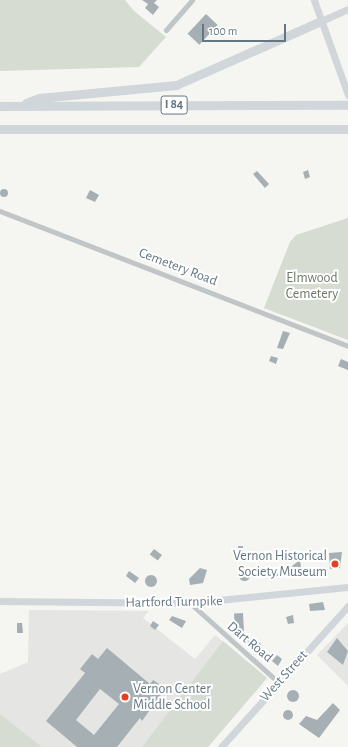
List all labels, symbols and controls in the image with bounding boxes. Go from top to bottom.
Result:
scale bar [204,16,288,42]
text: 100 m [209,25,237,37]
road number: I 84 [160,94,188,116]
street label: Cemetery Road [136,244,220,290]
park label: Elmwood Cemetery [286,270,338,302]
place label: Vernon Historical Society Museum [233,548,327,580]
marker: Vernon Historical Society Museum [330,559,340,569]
street label: Hartford Turnpike [125,593,223,611]
street label: Dart Road [224,618,276,666]
street label: West Street [257,647,311,705]
place label: Vernon Center Middle School [133,681,211,714]
marker: Vernon Center Middle School [120,692,130,702]

